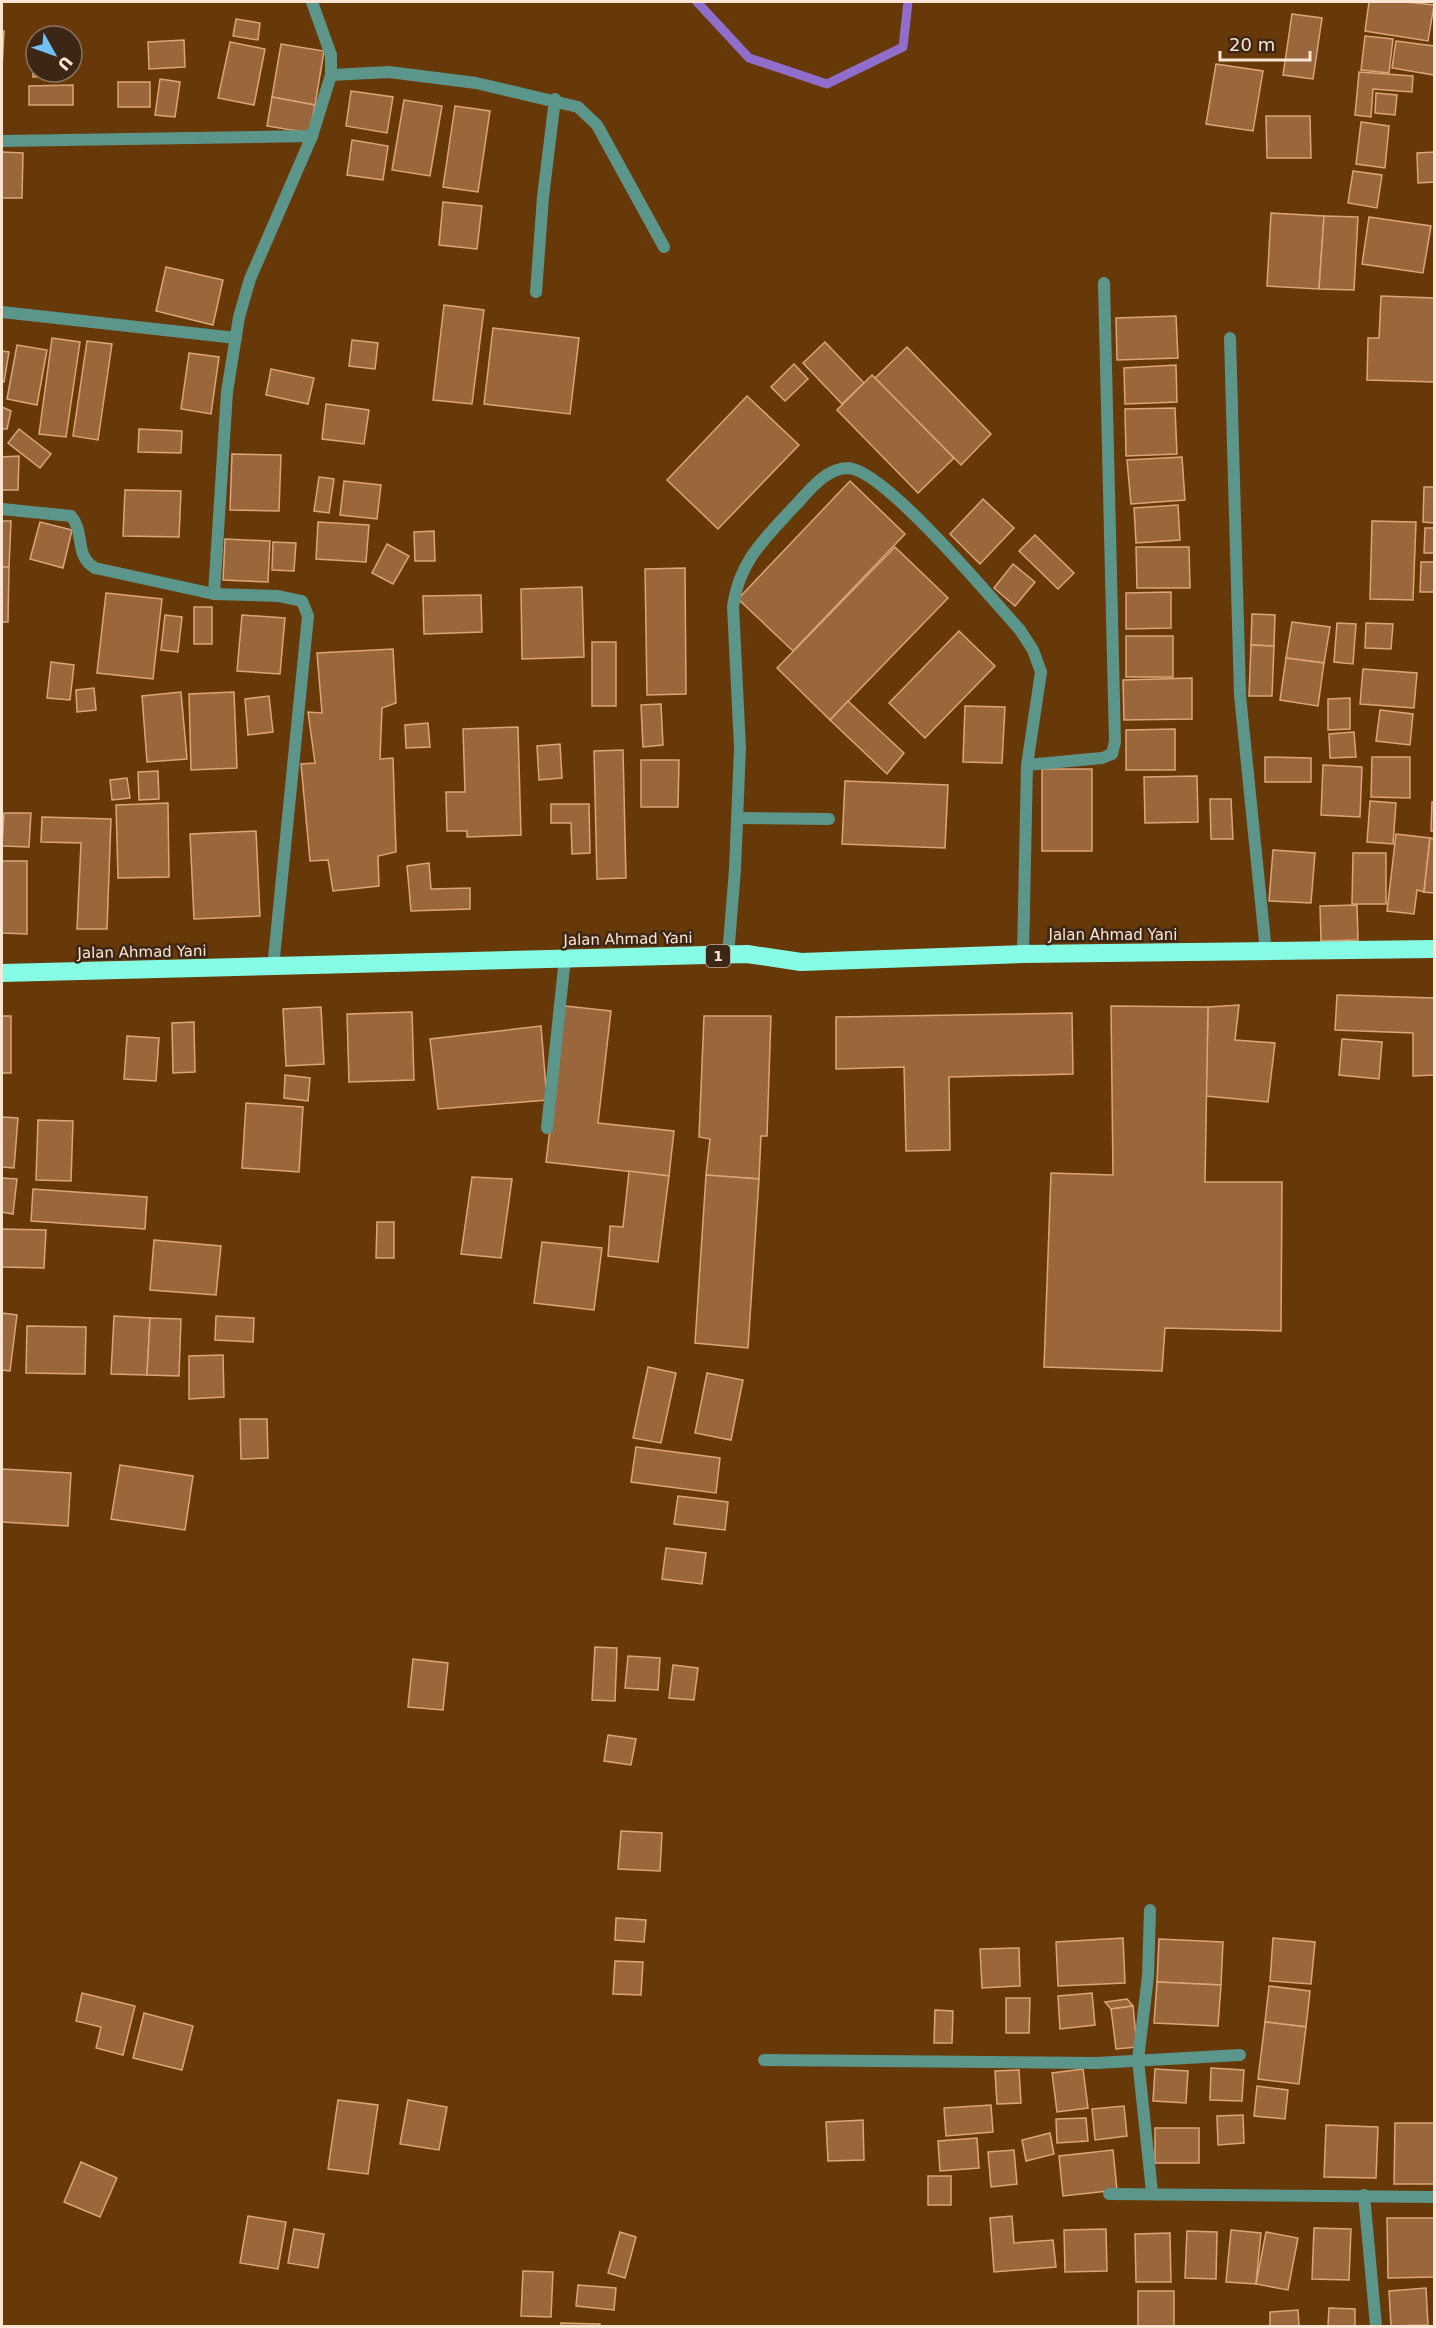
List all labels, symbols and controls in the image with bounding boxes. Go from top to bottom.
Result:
north arrow [24,24,84,84]
scale bar [1220,24,1310,62]
text: 20 m [1229,34,1275,55]
text: U [54,52,77,74]
street label: Jalan Ahmad Yani [1047,926,1178,944]
street label: Jalan Ahmad Yani [562,929,693,949]
street label: Jalan Ahmad Yani [76,942,207,962]
road number: 1 [706,945,730,967]

